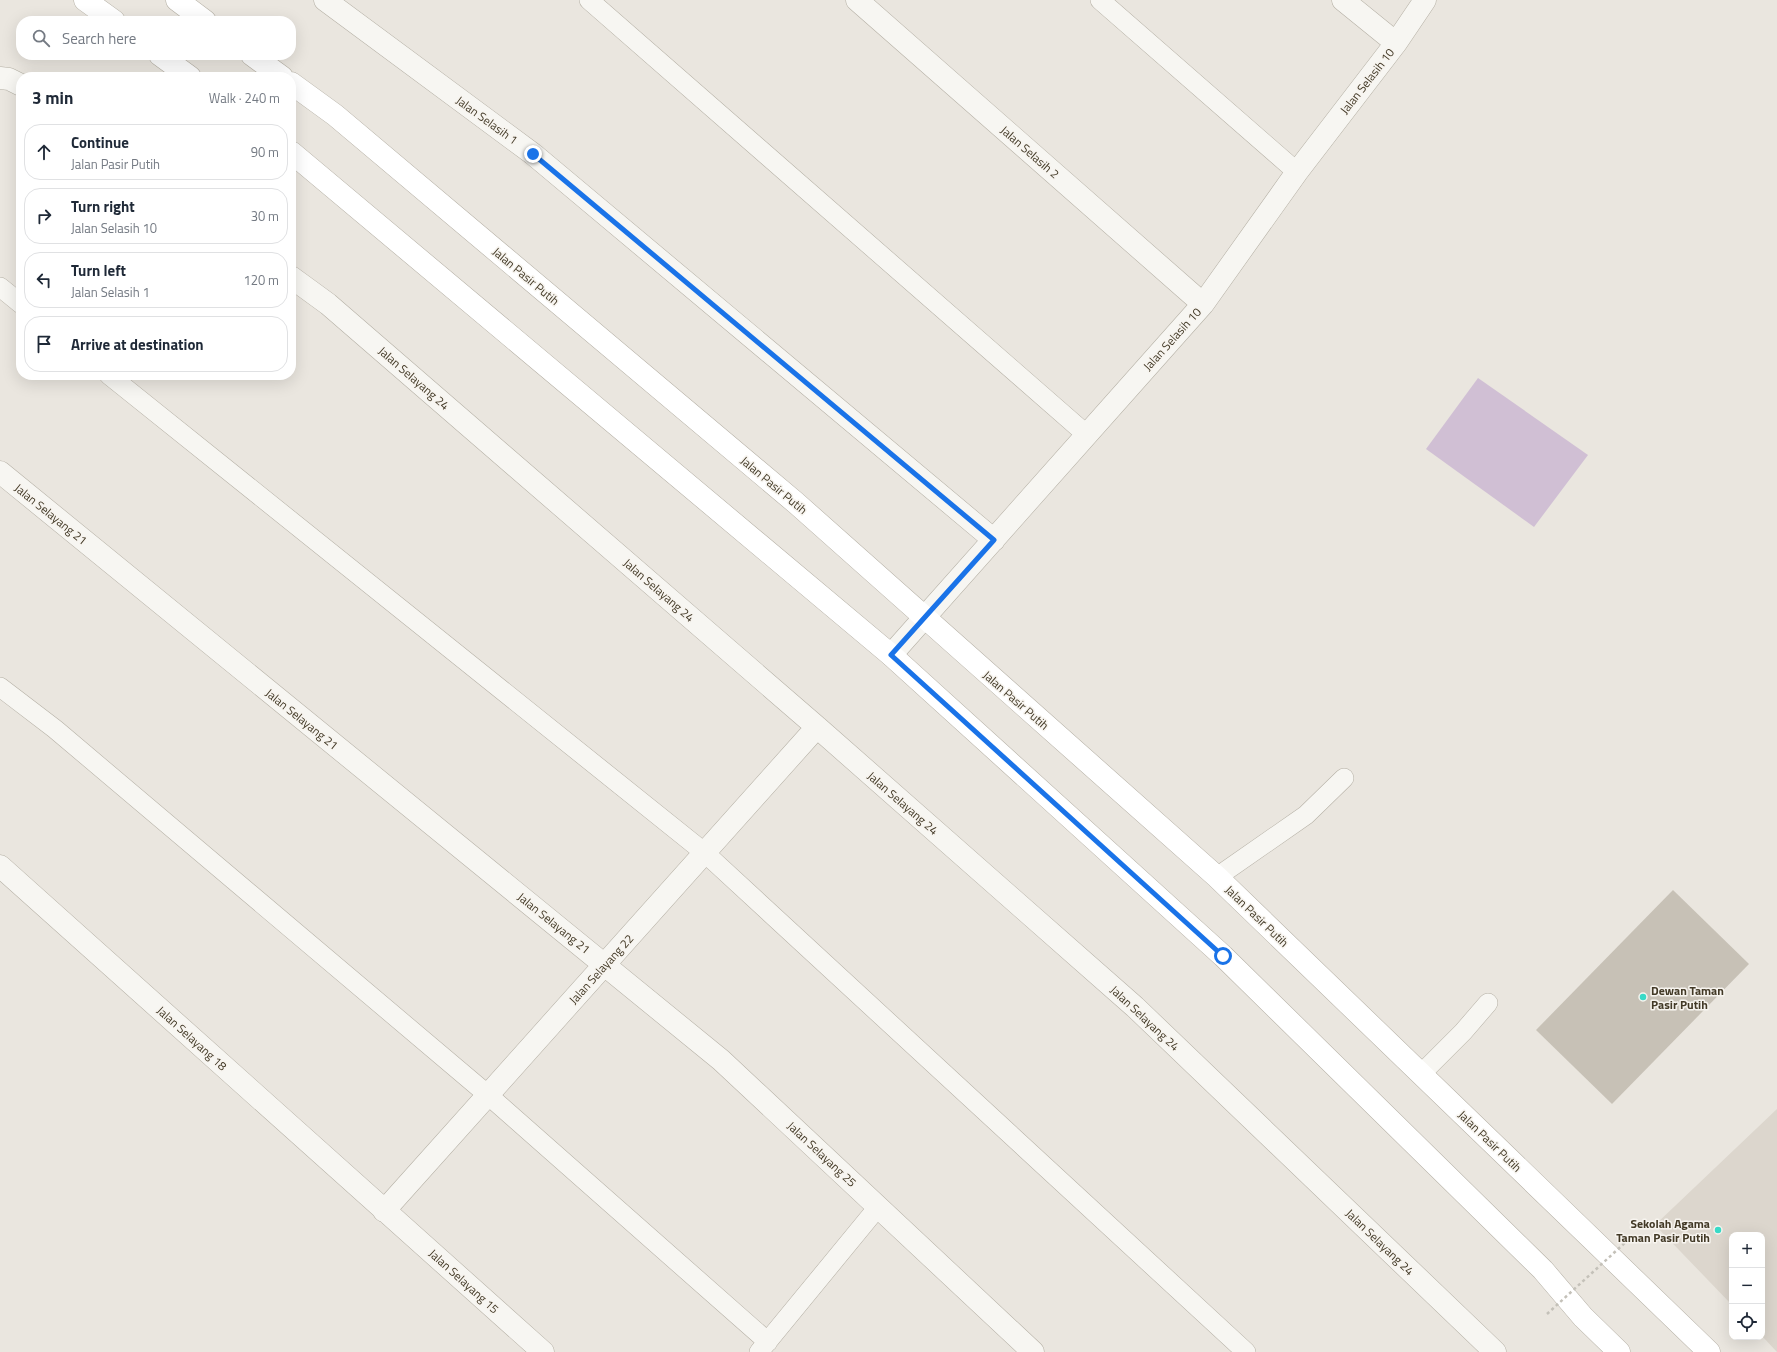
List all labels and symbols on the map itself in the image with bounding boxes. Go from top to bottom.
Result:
street label: Jalan Selasih 10 [1335,44,1399,118]
street label: Jalan Selasih 1 [452,91,522,149]
street label: Jalan Selasih 2 [996,121,1064,183]
route end [524,145,542,163]
street label: Jalan Pasir Putih [488,242,564,310]
street label: Jalan Selasih 10 [1138,303,1206,375]
street label: Jalan Selayang 24 [374,342,454,415]
street label: Jalan Pasir Putih [736,451,812,519]
street label: Jalan Selayang 21 [10,479,92,549]
street label: Jalan Selayang 24 [619,554,699,627]
street label: Jalan Pasir Putih [979,666,1053,734]
street label: Jalan Selayang 21 [261,684,343,754]
street label: Jalan Selayang 24 [863,767,943,840]
street label: Jalan Pasir Putih [1221,881,1293,951]
street label: Jalan Selayang 21 [513,888,595,958]
street label: Jalan Selayang 22 [564,930,638,1008]
route start [1214,947,1232,965]
street label: Jalan Selayang 24 [1106,981,1184,1055]
place label: Dewan Taman Pasir Putih [1651,981,1724,1014]
marker: Dewan Taman Pasir Putih [1638,992,1648,1002]
street label: Jalan Selayang 18 [153,1001,232,1075]
street label: Jalan Pasir Putih [1454,1106,1526,1176]
street label: Jalan Selayang 25 [783,1117,861,1191]
street label: Jalan Selayang 24 [1341,1204,1419,1280]
place label: Sekolah Agama Taman Pasir Putih [1616,1214,1710,1247]
marker: Sekolah Agama Taman Pasir Putih [1713,1225,1723,1235]
street label: Jalan Selayang 15 [425,1244,504,1318]

